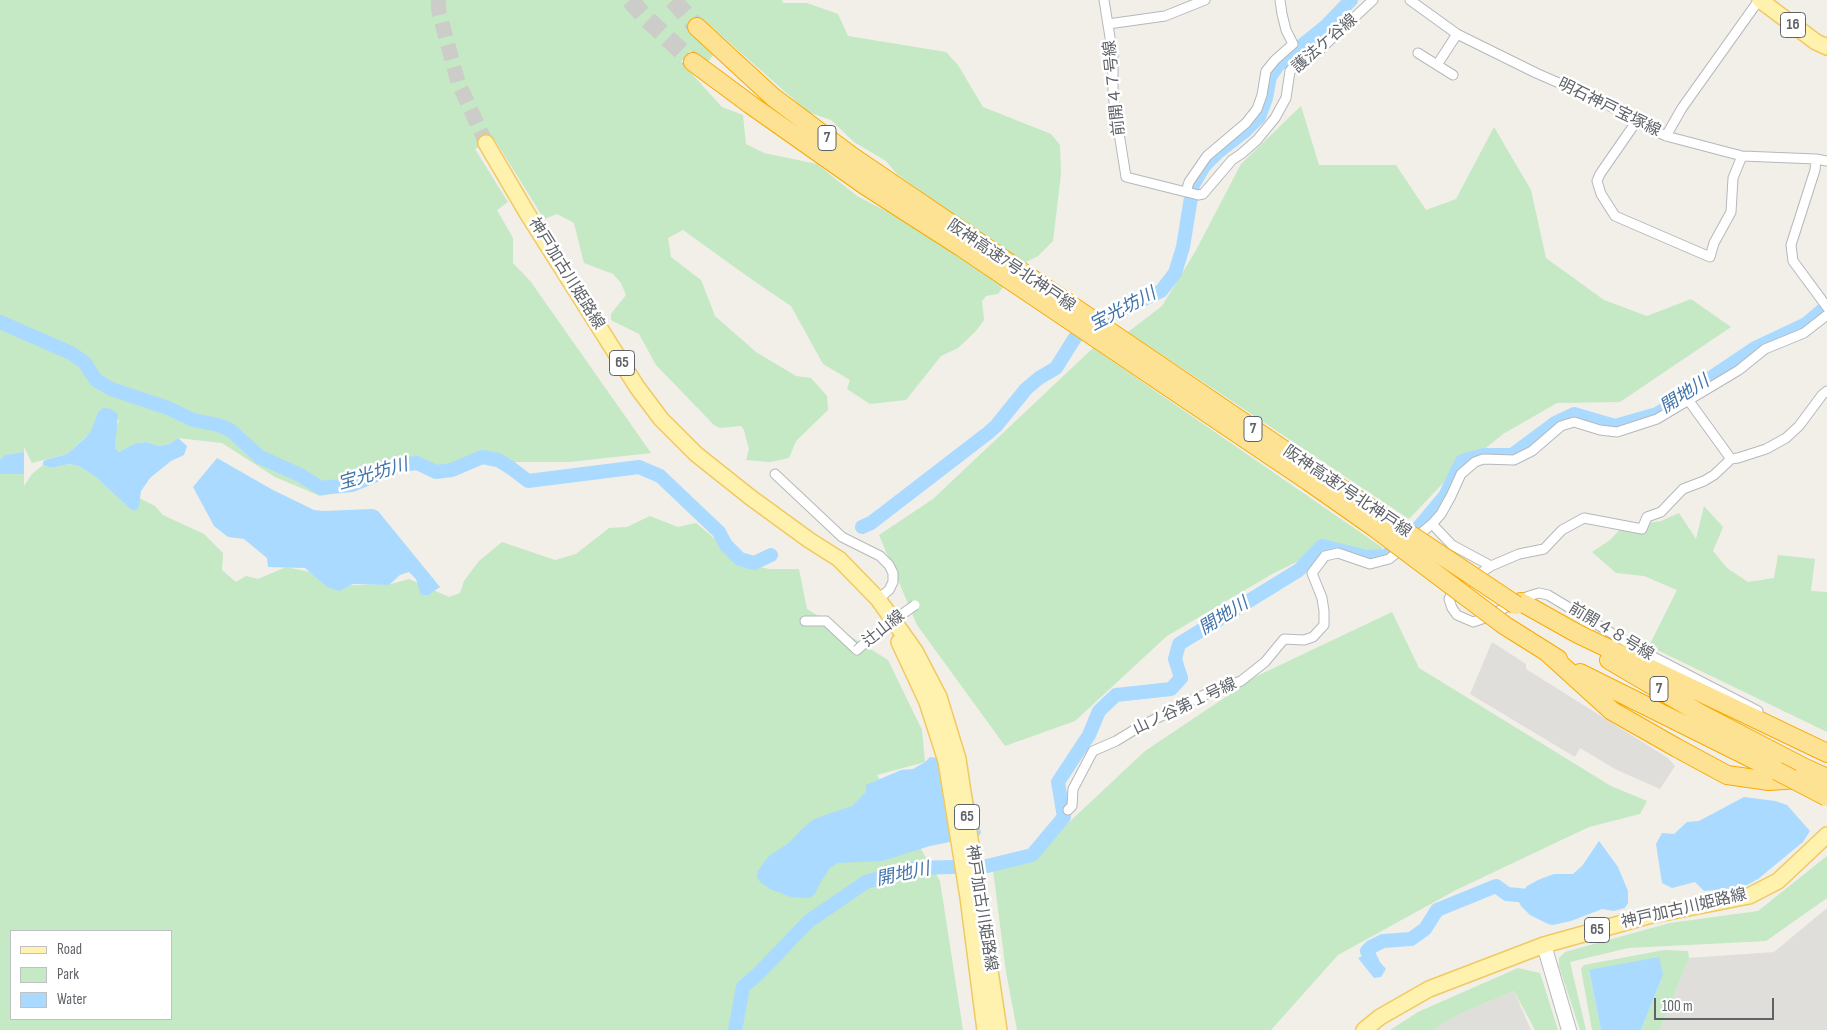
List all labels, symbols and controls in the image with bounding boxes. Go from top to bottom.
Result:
street label: 護法ケ谷線 [1289,11,1361,77]
road number: 16 [1780,12,1806,38]
street label: 前開４７号線 [1100,39,1130,137]
street label: 明石神戸宝塚線 [1554,75,1664,141]
road number: 7 [818,126,836,150]
street label: 神戸加古川姫路線 [524,215,608,333]
street label: 阪神高速7号北神戸線 [943,216,1079,316]
water label: 宝光坊川 [1086,284,1160,336]
road number: 65 [610,350,634,376]
water label: 開地川 [1656,371,1714,419]
road number: 7 [1244,416,1262,442]
street label: 阪神高速7号北神戸線 [1279,442,1415,542]
water label: 宝光坊川 [335,455,411,495]
water label: 開地川 [1195,594,1253,640]
street label: 前開４８号線 [1565,599,1657,665]
street label: 辻山線 [859,607,909,651]
street label: 山ノ谷第１号線 [1130,675,1240,739]
road number: 7 [1650,676,1668,702]
road number: 65 [954,804,980,830]
street label: 神戸加古川姫路線 [962,843,1000,973]
water label: 開地川 [874,859,932,891]
street label: 神戸加古川姫路線 [1619,885,1749,933]
road number: 65 [1584,918,1610,942]
legend [10,930,172,1020]
text: Road [57,940,82,959]
text: Park [57,965,79,984]
scale bar [1657,988,1777,1020]
text: Water [57,990,87,1009]
text: 100 m [1662,997,1693,1016]

